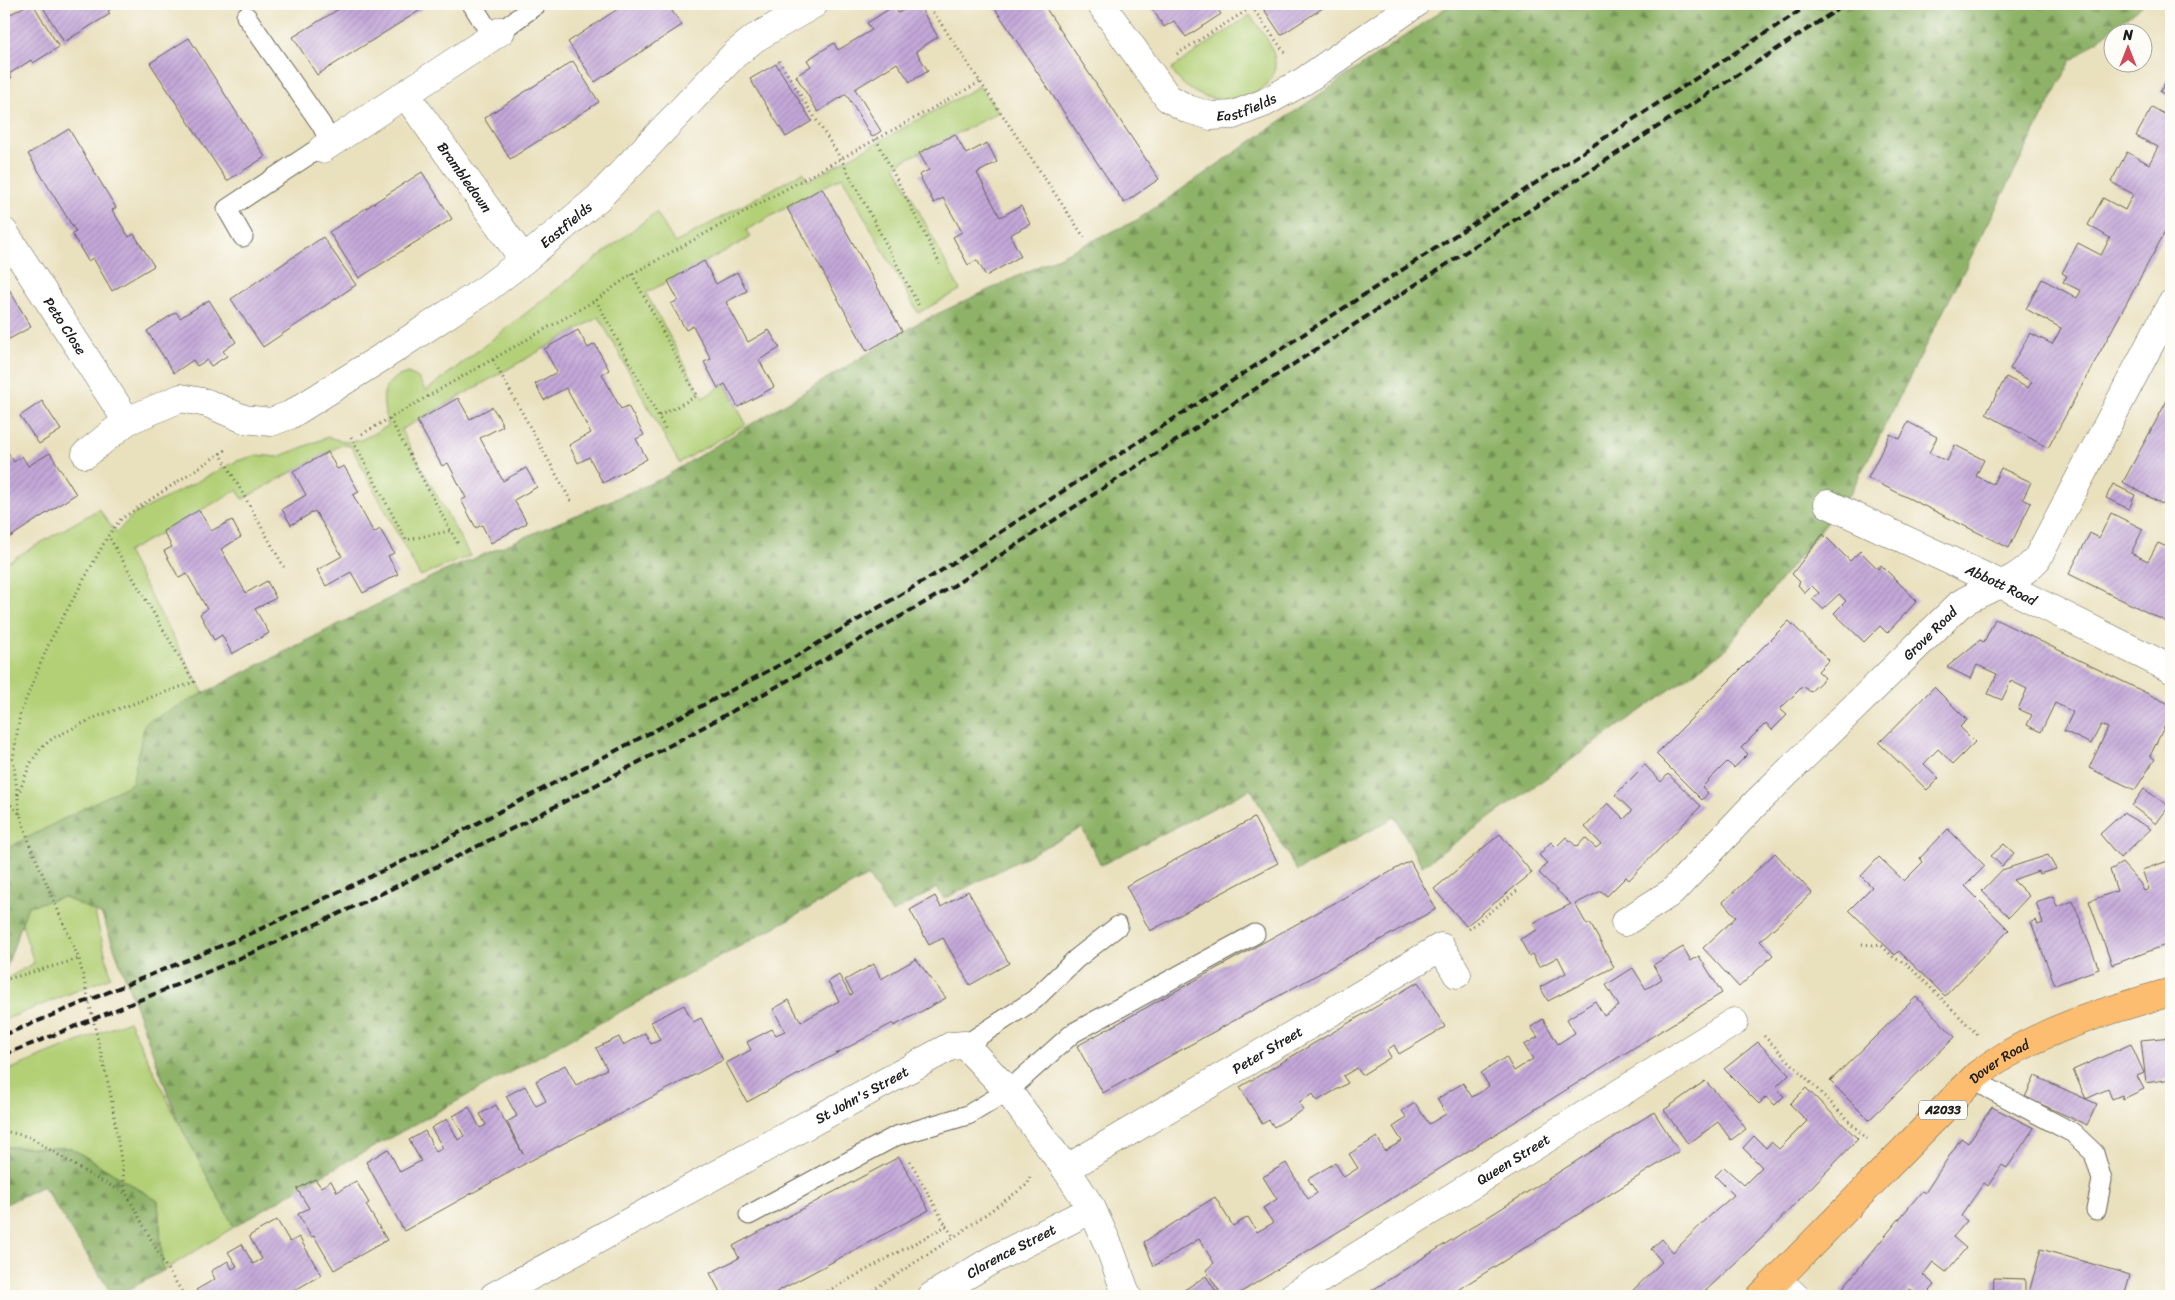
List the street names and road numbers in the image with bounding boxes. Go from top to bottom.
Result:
street label: Eastfields [1216,86,1282,129]
street label: Brambledown [430,137,499,219]
street label: Eastfields [534,195,599,255]
street label: Peto Close [36,292,93,360]
street label: Abbott Road [1960,557,2042,614]
street label: Grove Road [1897,600,1965,667]
street label: Peter Street [1227,1019,1308,1081]
street label: Dover Road [1963,1032,2035,1090]
street label: St John's Street [810,1059,913,1131]
road number: A2033 [1919,1100,1967,1120]
street label: Queen Street [1471,1127,1555,1192]
street label: Clarence Street [961,1217,1061,1286]

